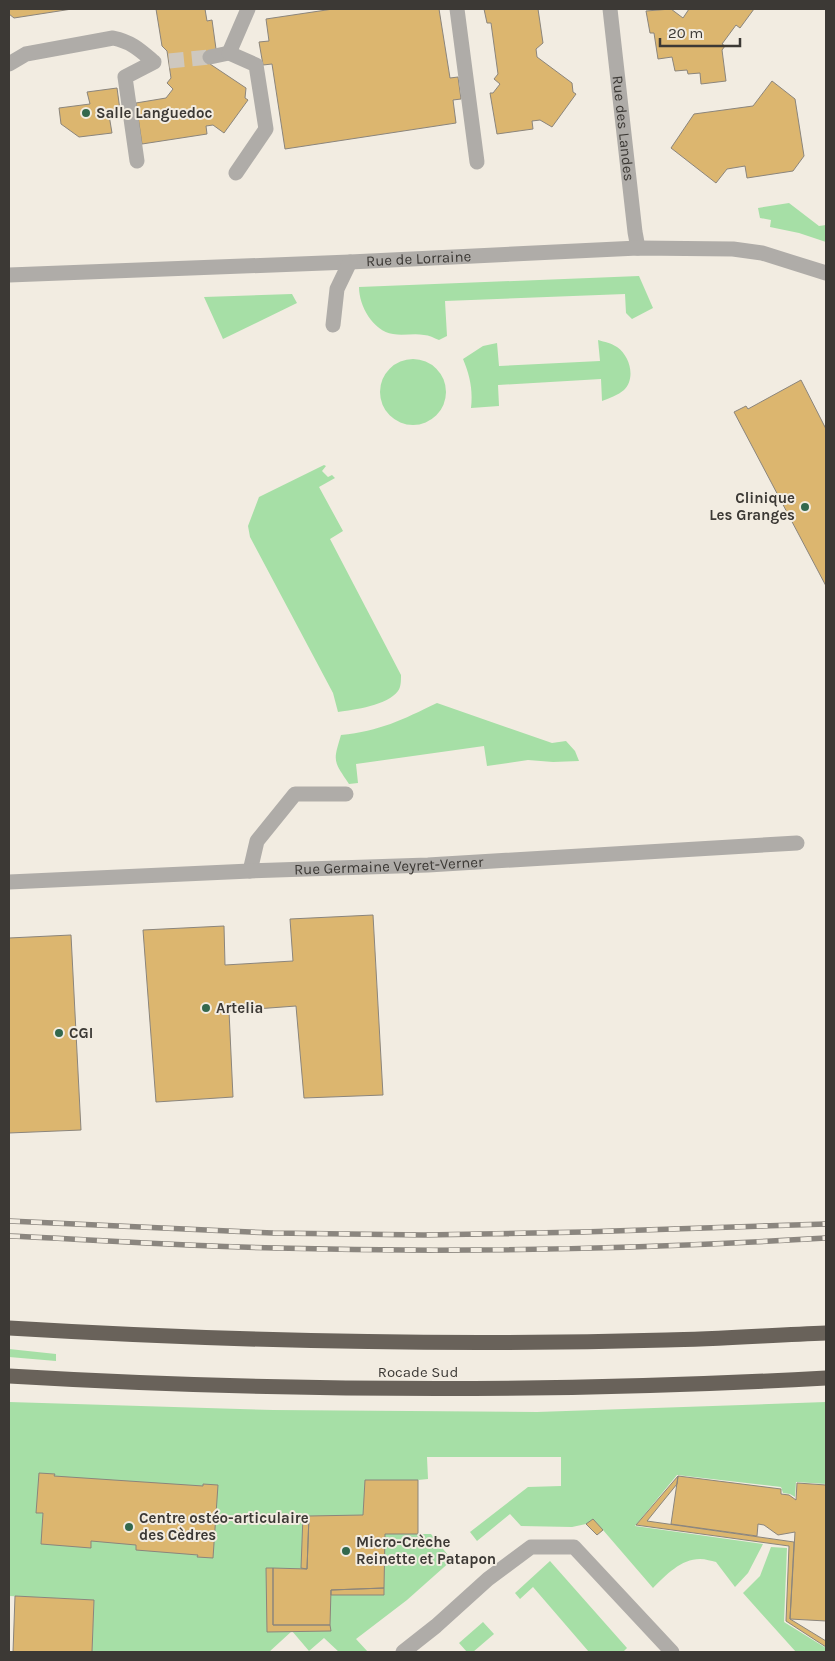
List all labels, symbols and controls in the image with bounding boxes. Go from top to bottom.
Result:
scale bar [660,15,740,47]
text: 20 m [668,24,703,42]
street label: Rue des Landes [608,74,638,182]
place label: Salle Languedoc [96,104,213,122]
marker: Salle Languedoc [80,107,92,119]
street label: Rue de Lorraine [366,247,472,270]
place label: Clinique Les Granges [709,489,795,524]
marker: Clinique Les Granges [799,501,811,513]
street label: Rue Germaine Veyret-Verner [294,853,484,879]
place label: Artelia [216,999,263,1017]
marker: Artelia [200,1002,212,1014]
place label: CGI [69,1024,93,1042]
marker: CGI [53,1027,65,1039]
street label: Rocade Sud [378,1363,458,1381]
place label: Centre ostéo-articulaire des Cèdres [139,1509,309,1544]
marker: Centre ostéo-articulaire des Cèdres [123,1521,135,1533]
place label: Micro-Crèche Reinette et Patapon [356,1533,496,1568]
marker: Micro-Crèche Reinette et Patapon [340,1545,352,1557]

